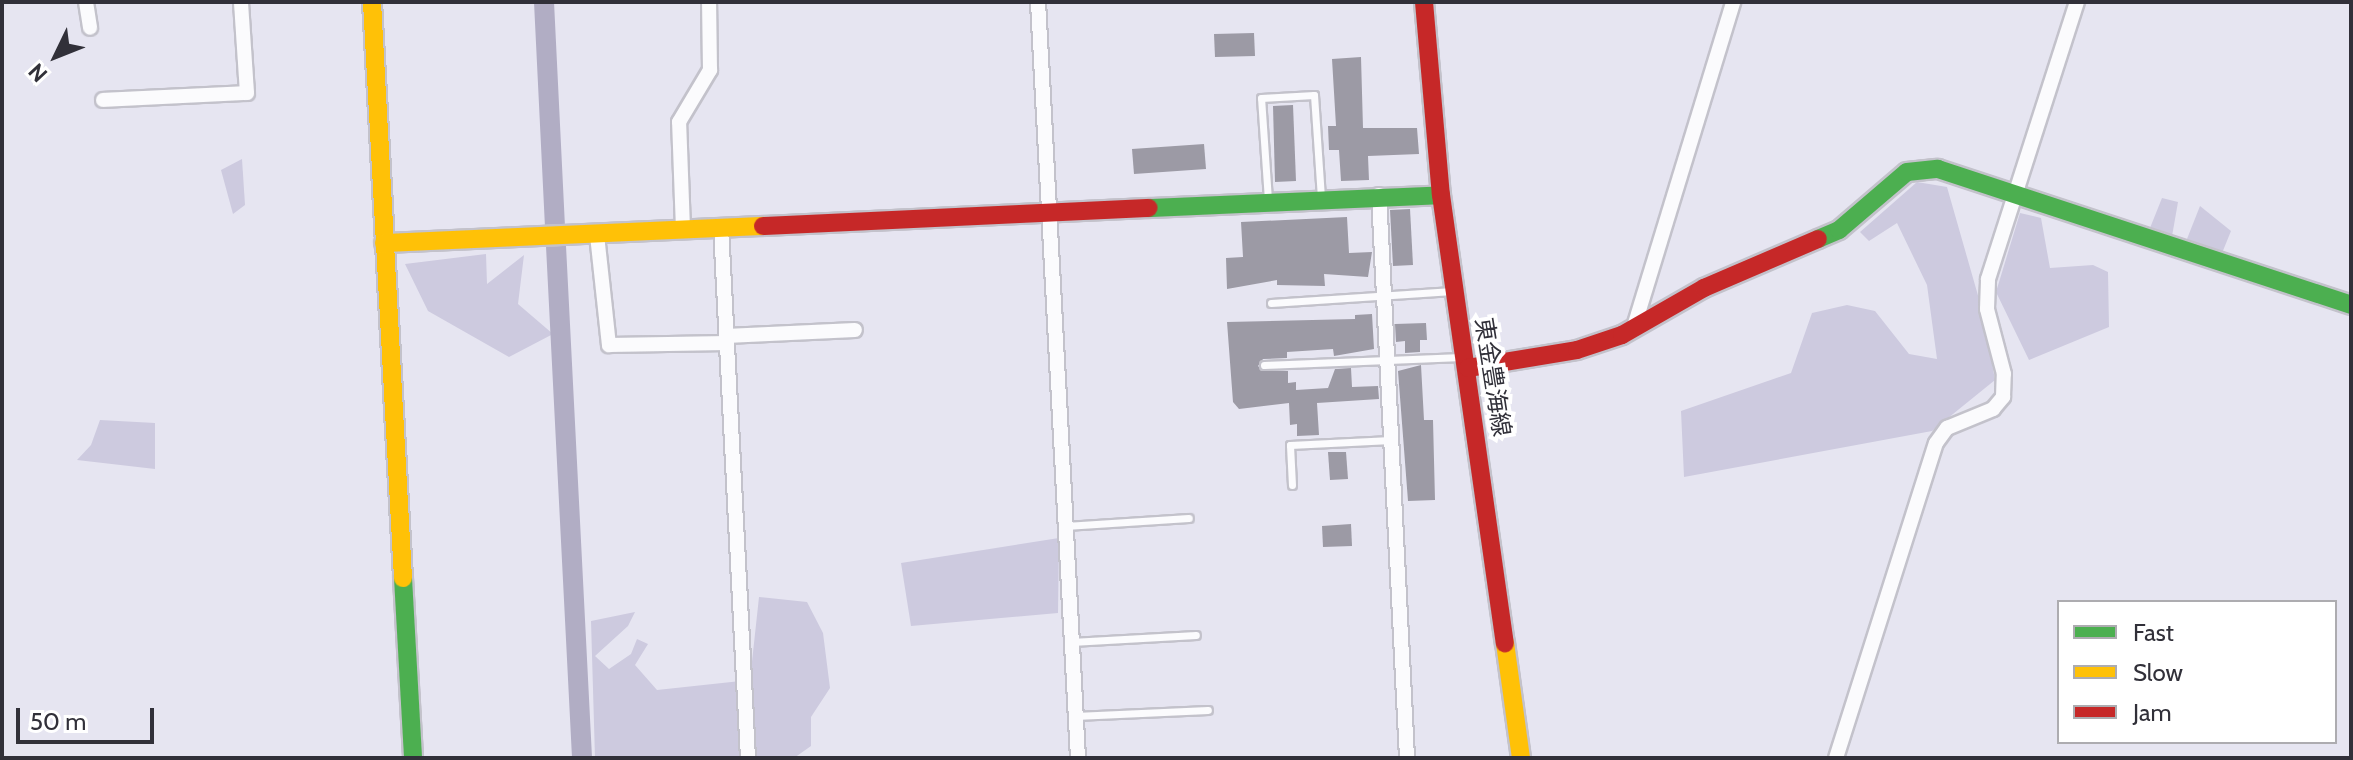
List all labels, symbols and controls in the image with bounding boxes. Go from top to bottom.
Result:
north arrow [16,16,96,96]
text: N [23,58,53,88]
street label: 東金豊海線 [1469,315,1517,439]
legend [2057,600,2337,744]
text: Fast [2133,618,2174,647]
text: Slow [2133,658,2183,687]
scale bar [20,692,158,742]
text: Jam [2133,698,2171,727]
text: 50 m [30,707,86,736]

